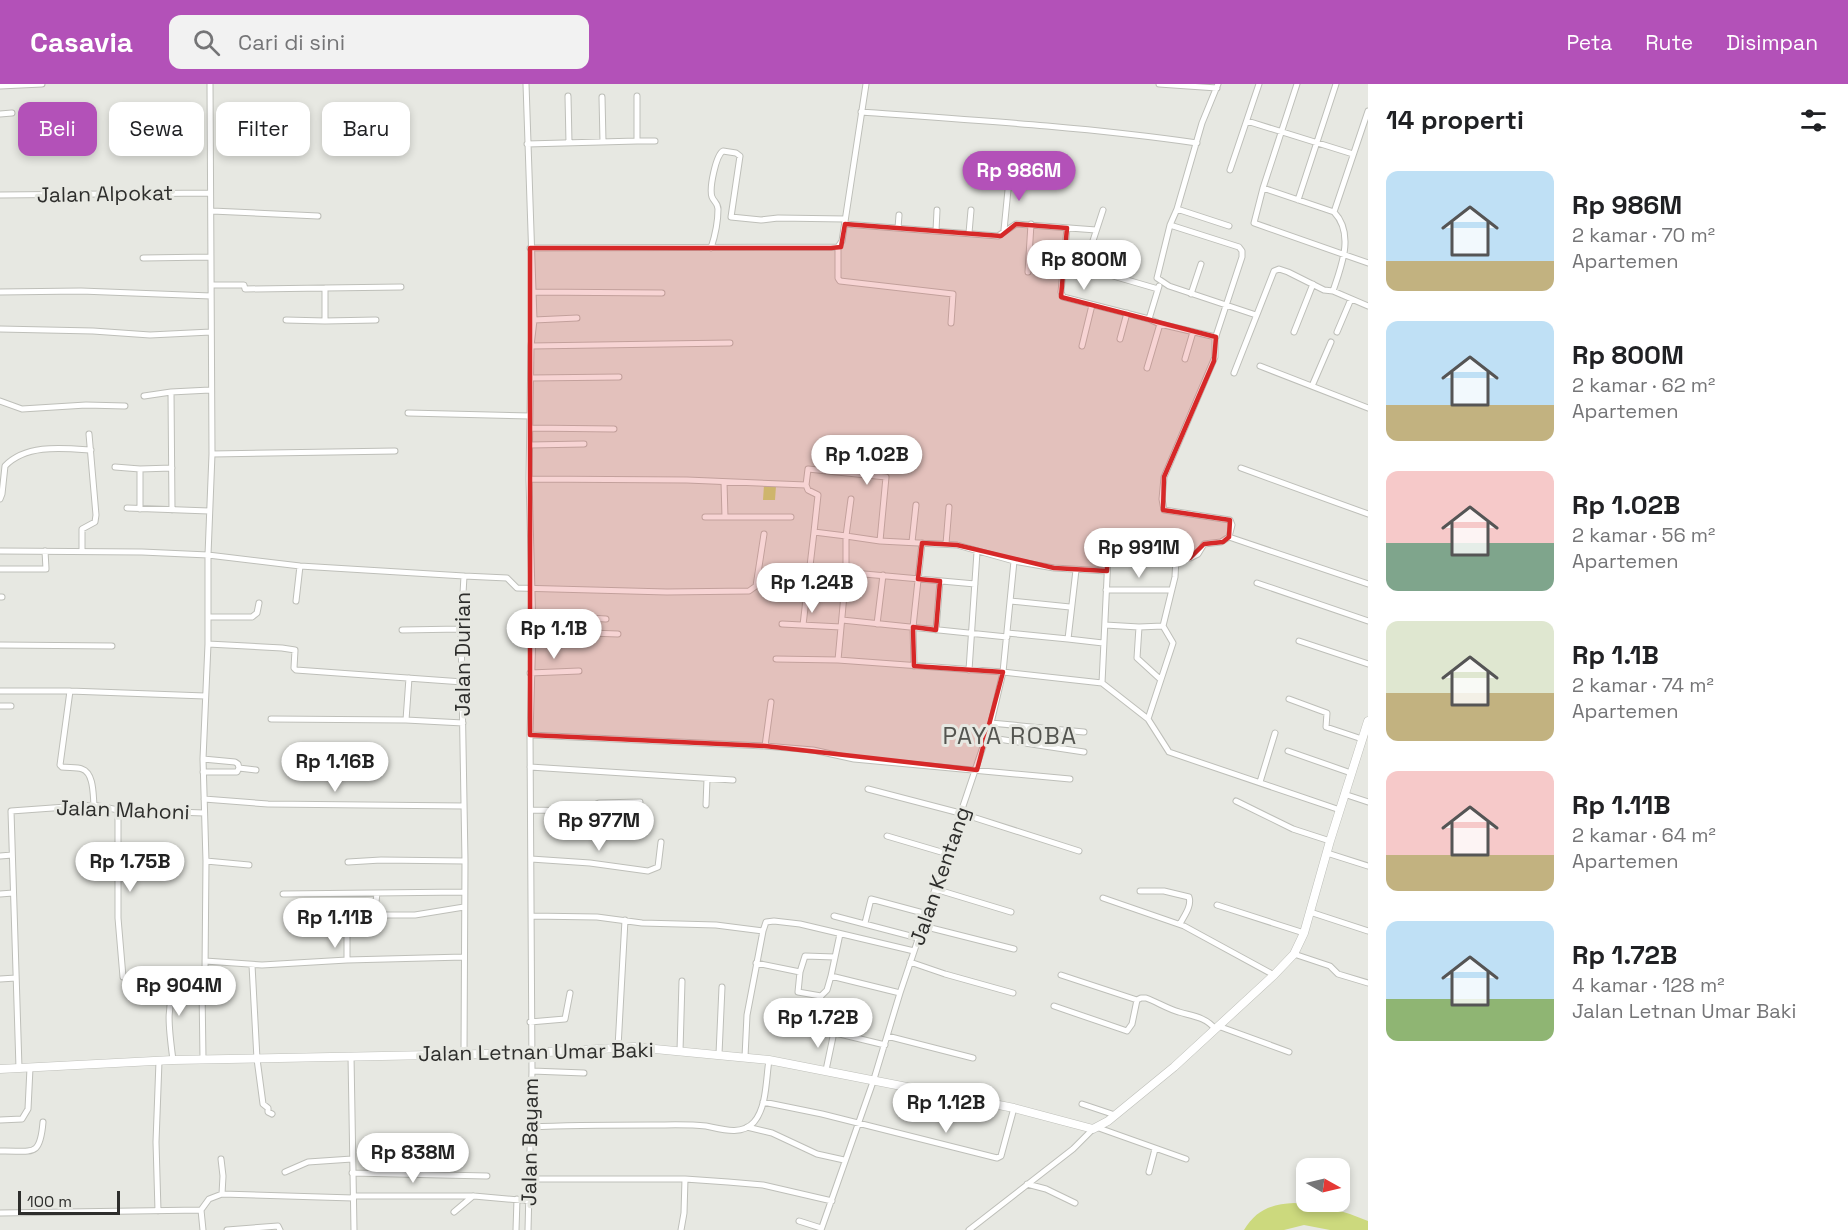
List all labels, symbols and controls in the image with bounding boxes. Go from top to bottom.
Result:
search box [169,15,589,69]
text: Casavia [30,24,133,60]
icon: search [190,26,223,59]
text: Cari di sini [238,28,345,56]
text: Peta [1566,29,1612,56]
text: Rute [1645,29,1693,56]
text: Disimpan [1726,29,1818,56]
chip: Beli [18,102,97,156]
chip: Sewa [109,102,204,156]
chip: Filter [216,102,310,156]
chip: Baru [322,102,410,156]
text: 14 properti [1386,103,1524,137]
icon: filters [1797,104,1830,137]
pin: Rp 986M [964,151,1074,202]
text: Rp 986M [977,157,1061,183]
street label: Jalan Alpokat [37,179,173,208]
text: Rp 986M [1572,188,1682,222]
icon: home [1434,195,1506,267]
text: 2 kamar · 70 m² [1572,222,1715,248]
pin: Rp 800M [1029,240,1139,291]
text: Rp 800M [1041,246,1127,272]
text: Apartemen [1572,248,1679,274]
text: Rp 800M [1572,338,1684,372]
icon: home [1434,345,1506,417]
text: 2 kamar · 62 m² [1572,372,1715,398]
text: Apartemen [1572,398,1679,424]
pin: Rp 1.02B [805,435,929,486]
text: Rp 1.02B [825,441,909,467]
text: Rp 1.02B [1572,488,1680,522]
icon: home [1434,495,1506,567]
text: 2 kamar · 56 m² [1572,522,1715,548]
pin: Rp 991M [1084,528,1194,579]
text: Rp 991M [1098,534,1180,560]
text: Apartemen [1572,548,1679,574]
pin: Rp 1.24B [750,563,874,614]
text: Rp 1.24B [770,569,854,595]
street label: Jalan Durian [449,592,476,716]
pin: Rp 1.1B [499,609,609,660]
text: Rp 1.1B [521,615,587,641]
text: Rp 1.1B [1572,638,1659,672]
icon: home [1434,645,1506,717]
text: 2 kamar · 74 m² [1572,672,1714,698]
text: Apartemen [1572,698,1679,724]
district label: PAYA ROBA [942,720,1078,751]
pin: Rp 1.16B [273,742,397,793]
text: Rp 1.16B [295,748,375,774]
text: Rp 1.11B [1572,788,1671,822]
street label: Jalan Mahoni [56,794,190,825]
icon: home [1434,795,1506,867]
pin: Rp 977M [544,801,654,852]
street label: Jalan Kentang [903,803,976,949]
text: Rp 977M [558,807,640,833]
text: 2 kamar · 64 m² [1572,822,1716,848]
pin: Rp 1.75B [68,842,192,893]
text: Rp 1.75B [89,848,171,874]
text: Apartemen [1572,848,1679,874]
pin: Rp 1.11B [273,898,397,949]
text: Rp 1.11B [297,904,373,930]
text: Rp 1.72B [1572,938,1677,972]
icon: home [1434,945,1506,1017]
pin: Rp 904M [124,966,234,1017]
text: Rp 904M [136,972,222,998]
text: 4 kamar · 128 m² [1572,972,1724,998]
pin: Rp 1.72B [756,998,880,1049]
text: Jalan Letnan Umar Baki [1572,998,1796,1024]
text: Rp 1.72B [778,1004,858,1030]
street label: Jalan Letnan Umar Baki [418,1036,654,1067]
street label: Jalan Bayam [515,1078,544,1206]
pin: Rp 1.12B [884,1083,1008,1134]
text: Rp 1.12B [907,1089,985,1115]
pin: Rp 838M [358,1133,468,1184]
text: Rp 838M [371,1139,455,1165]
north arrow [1296,1158,1350,1212]
map controls [1296,1158,1350,1212]
scale bar [18,1188,120,1216]
text: 100 m [27,1191,72,1212]

